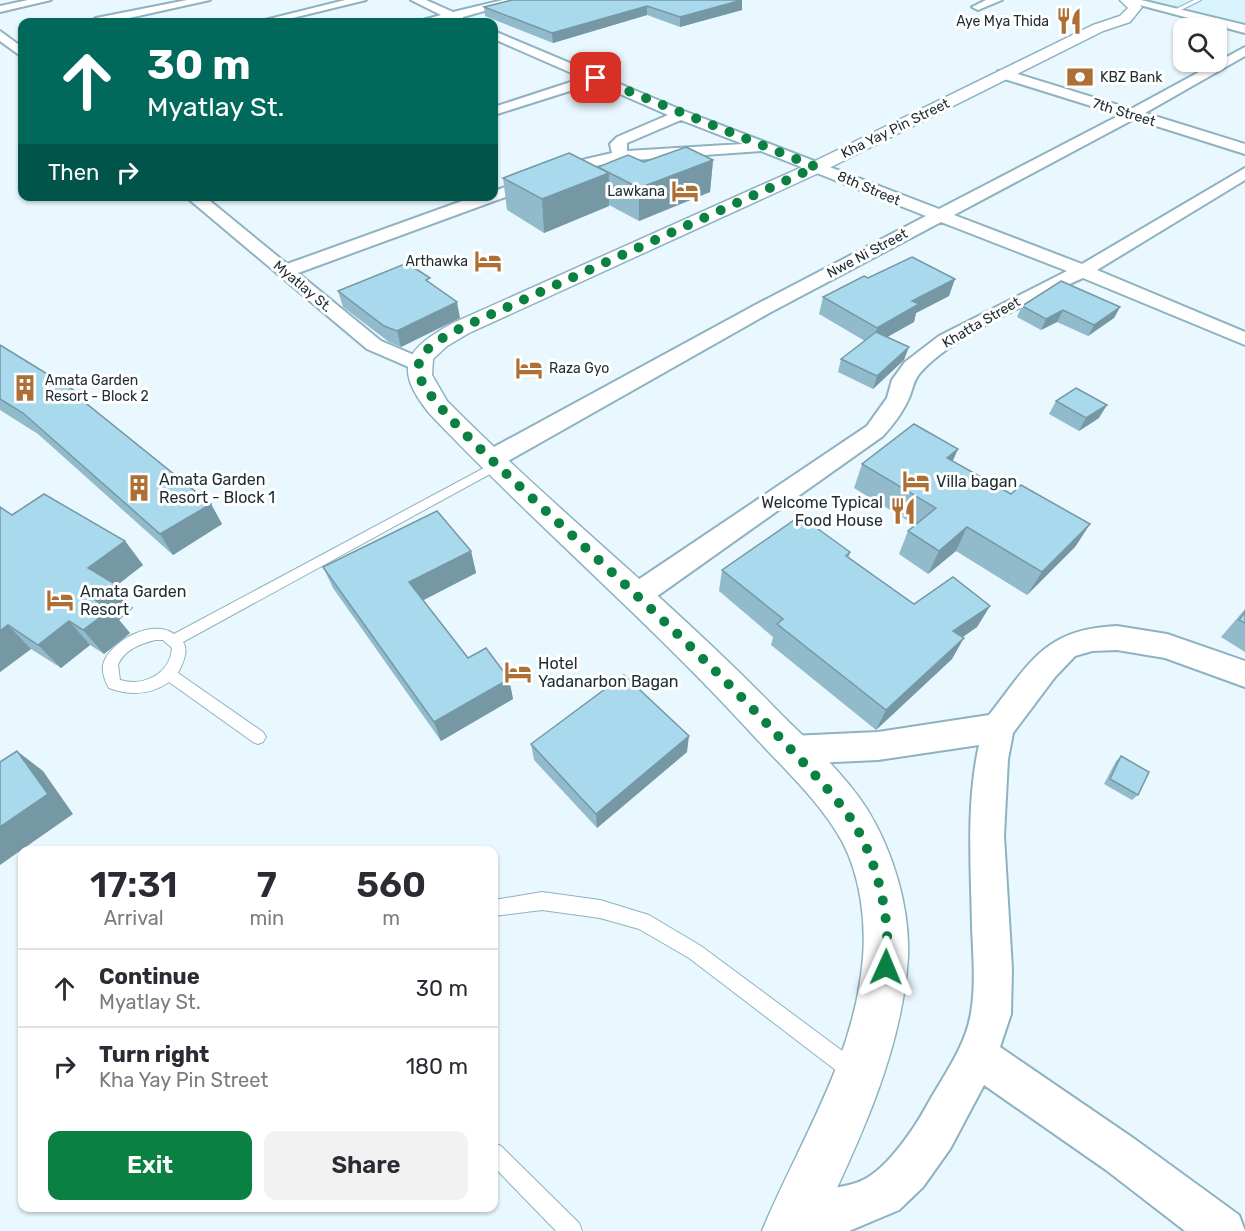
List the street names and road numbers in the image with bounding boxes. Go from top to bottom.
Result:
street label: Kha Yay Pin Street [838,95,953,162]
street label: 7th Street [1090,95,1158,130]
street label: 8th Street [835,168,903,210]
street label: Nwe Ni Street [824,225,911,282]
street label: Myatlay St. [270,257,335,316]
street label: Khatta Street [939,293,1024,352]

